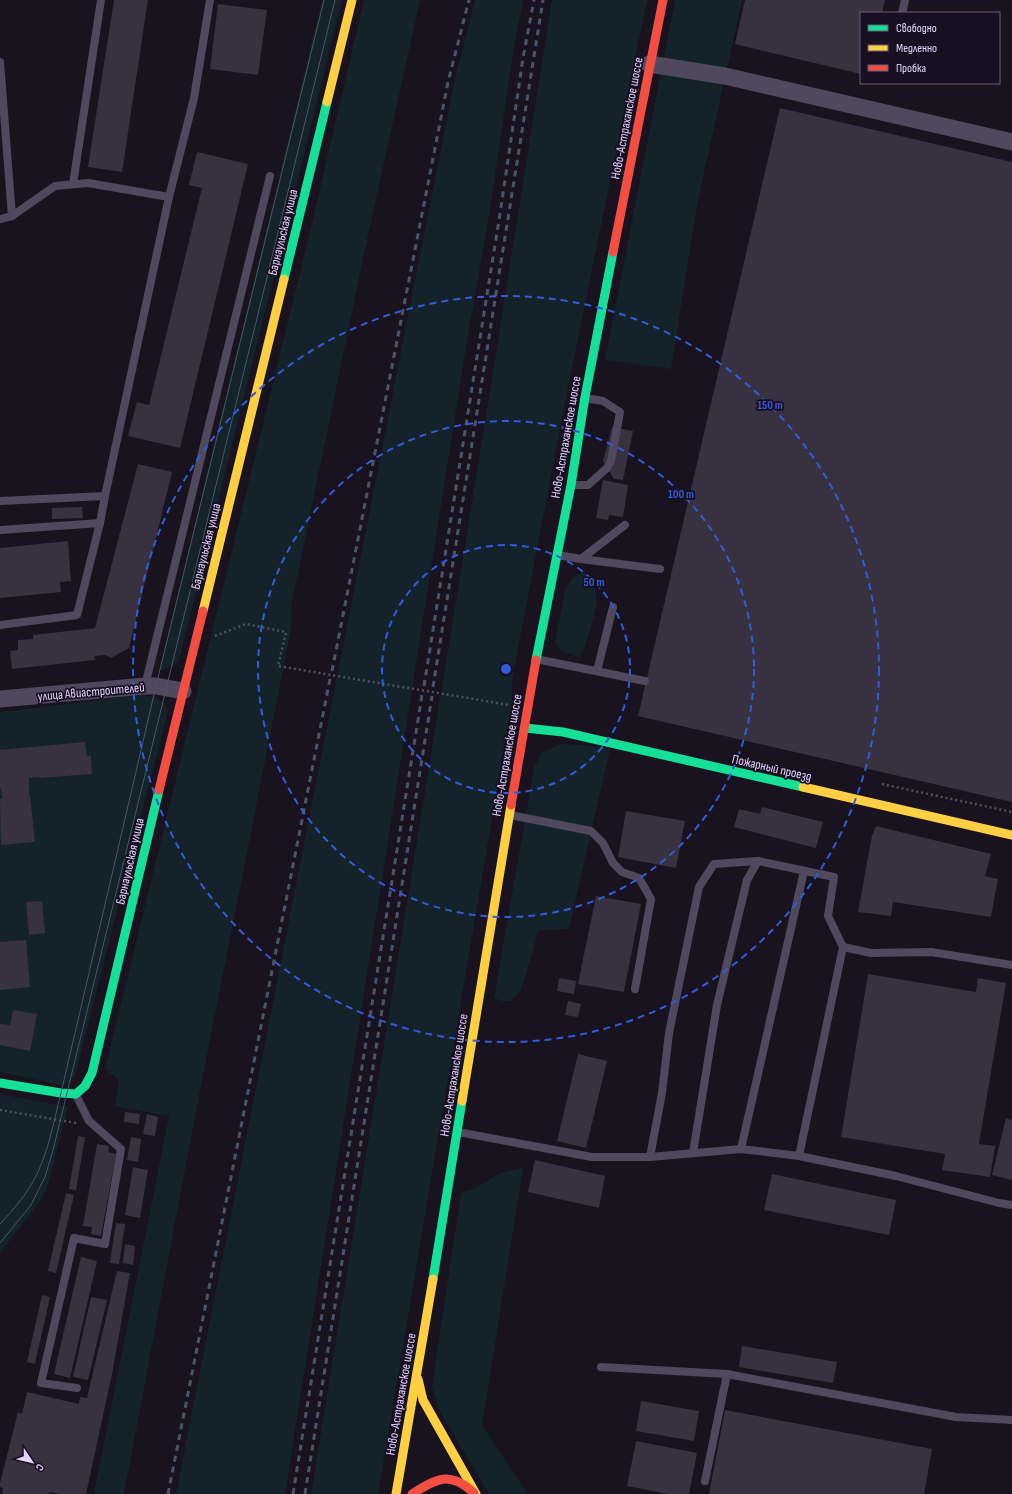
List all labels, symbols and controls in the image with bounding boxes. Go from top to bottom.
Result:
legend [860,12,1000,84]
text: Свободно [896,21,937,36]
text: Медленно [896,41,937,56]
street label: Ново-Астраханское шоссе [607,56,647,181]
text: Пробка [896,61,927,76]
street label: Барнаульская улица [265,187,301,277]
street label: Ново-Астраханское шоссе [547,375,585,500]
text: 150 m [757,398,783,413]
text: 100 m [668,487,694,502]
street label: Барнаульская улица [188,501,224,591]
text: 50 m [584,575,604,590]
centre of rings [499,662,513,676]
street label: улица Авиастроителей [37,679,145,705]
street label: Ново-Астраханское шоссе [488,693,526,818]
street label: Пожарный проезд [730,751,813,785]
street label: Барнаульская улица [112,816,148,906]
street label: Ново-Астраханское шоссе [436,1013,472,1138]
street label: Ново-Астраханское шоссе [382,1332,420,1457]
north arrow [12,1442,52,1482]
text: С [33,1461,47,1474]

